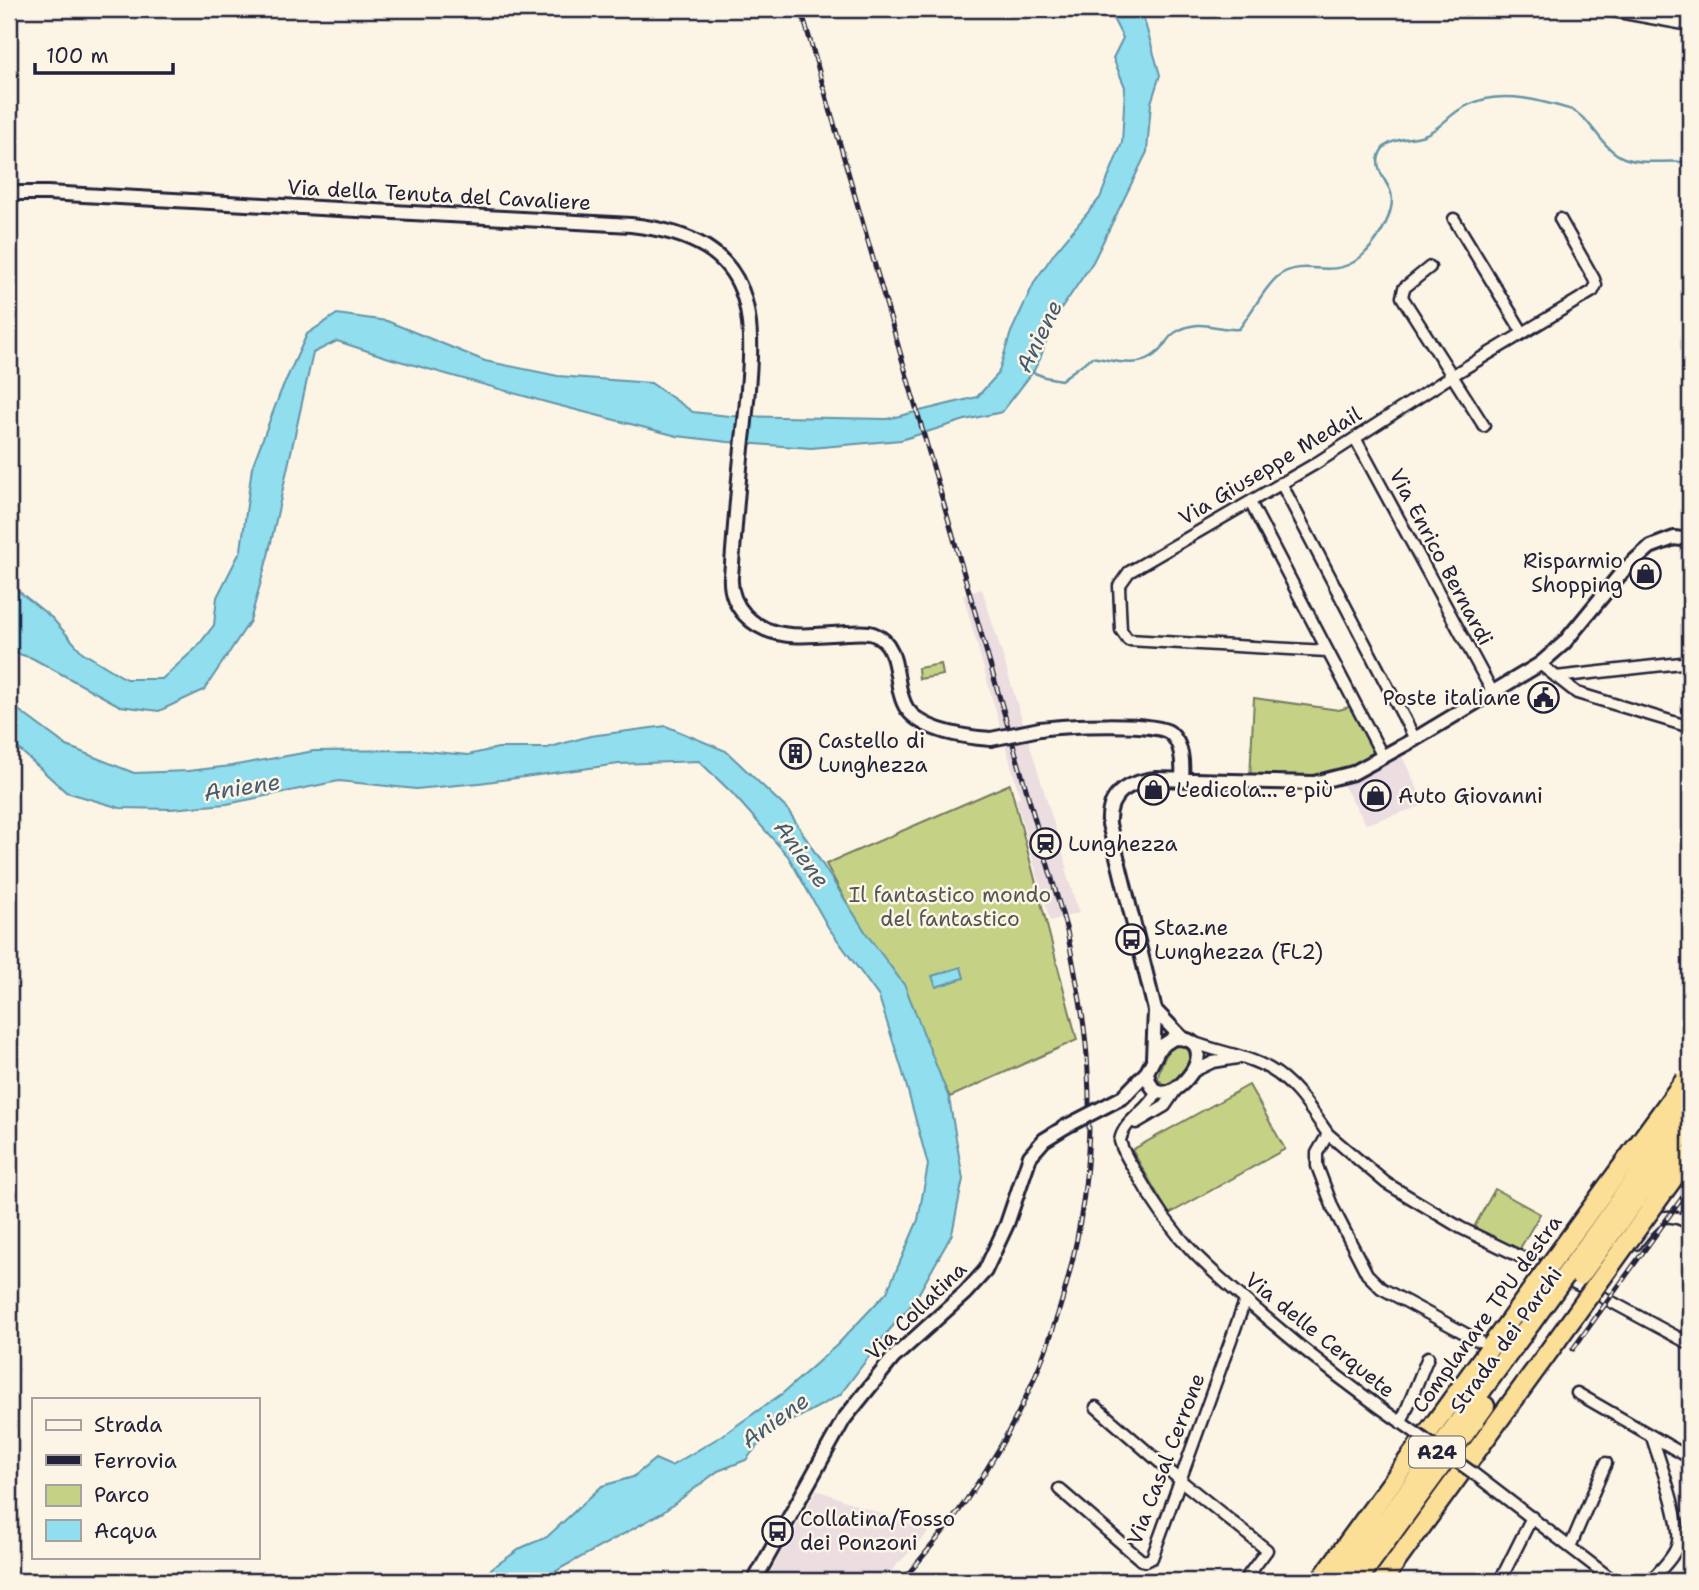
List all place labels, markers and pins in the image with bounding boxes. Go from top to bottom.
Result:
place label: Risparmio Shopping [1523,547,1623,599]
shop icon: Risparmio Shopping [1629,556,1663,590]
public building icon: Poste italiane [1527,681,1561,715]
place label: Poste italiane [1383,684,1521,712]
place label: Castello di Lunghezza [818,727,928,779]
building icon: Castello di Lunghezza [778,736,812,770]
shop icon: L'edicola… e più [1136,773,1170,807]
place label: L'edicola… e più [1176,776,1333,804]
shop icon: Auto Giovanni [1358,779,1392,813]
place label: Auto Giovanni [1398,782,1543,810]
station icon: Lunghezza [1028,827,1062,861]
place label: Lunghezza [1068,830,1178,858]
place label: Staz.ne Lunghezza (FL2) [1154,914,1323,966]
bus stop icon: Staz.ne Lunghezza (FL2) [1114,923,1148,957]
place label: Collatina/Fosso dei Ponzoni [800,1505,955,1557]
bus stop icon: Collatina/Fosso dei Ponzoni [760,1514,794,1548]

